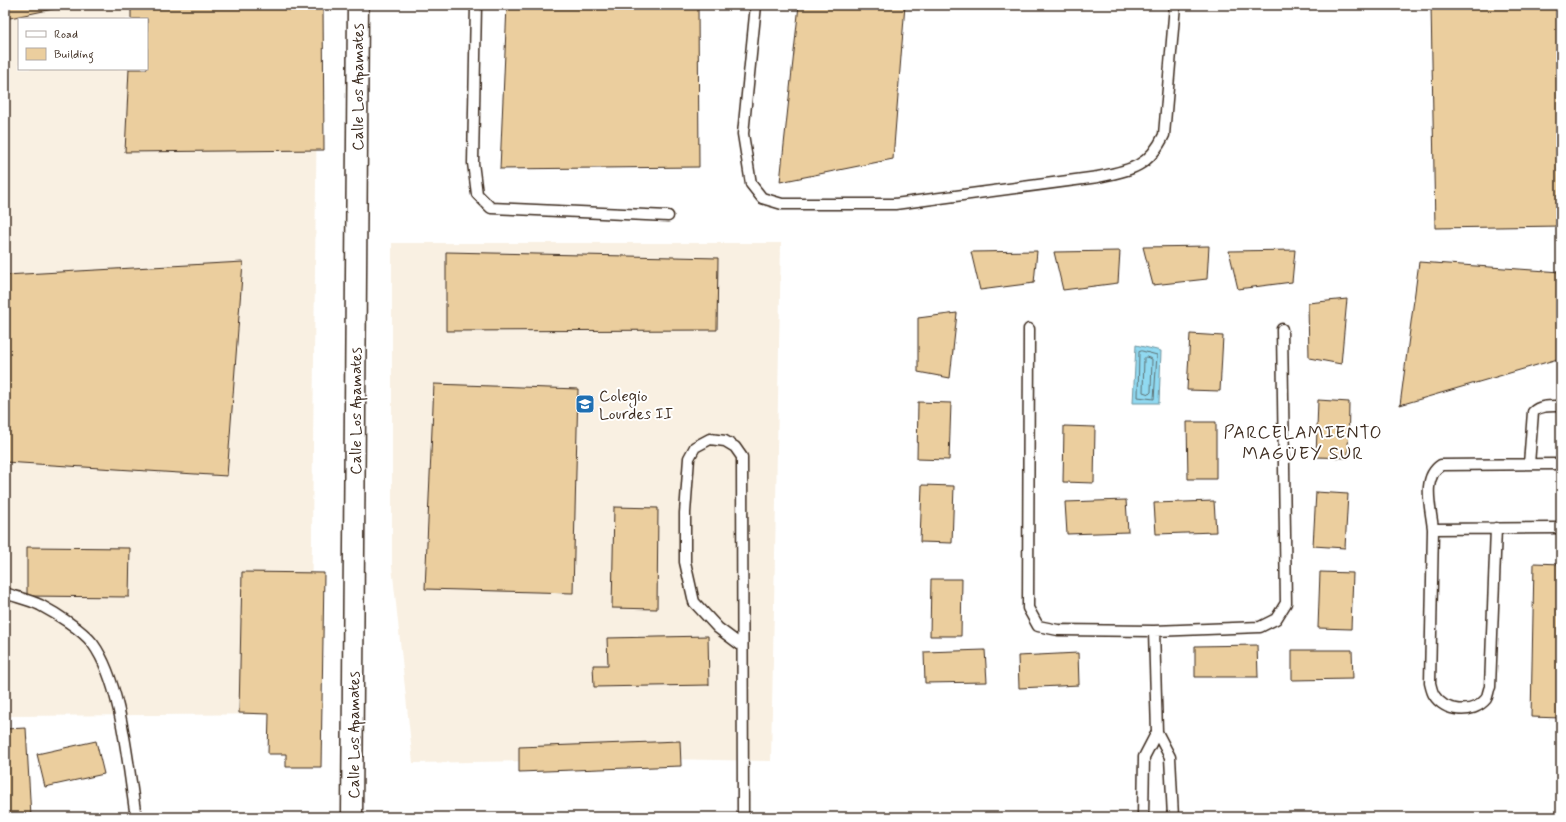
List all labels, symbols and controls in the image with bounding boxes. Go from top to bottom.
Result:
legend [18,18,148,70]
street label: Calle Los Apamates [348,23,370,151]
text: Road [54,27,78,43]
text: Building [54,47,94,64]
street label: Calle Los Apamates [346,347,368,475]
place label: Colegio Lourdes II [599,386,673,425]
school or university icon: Colegio Lourdes II [574,393,596,415]
district label: PARCELAMIENTO MAGÜEY SUR [1223,421,1383,466]
street label: Calle Los Apamates [344,671,366,799]

